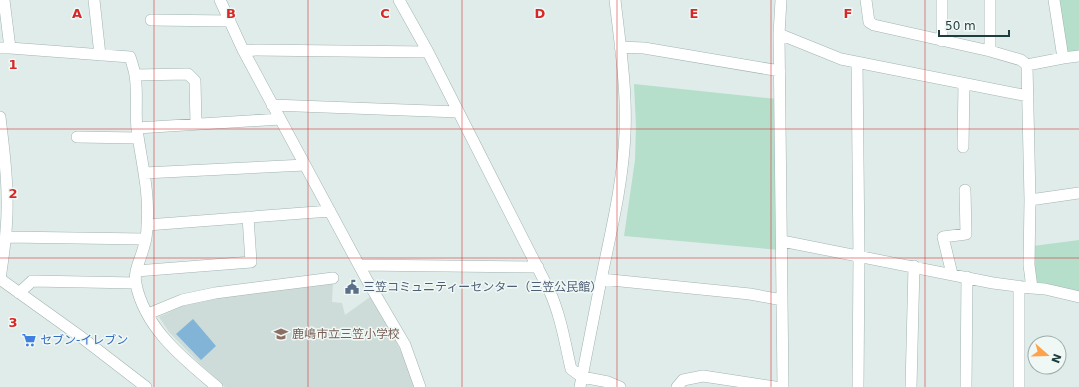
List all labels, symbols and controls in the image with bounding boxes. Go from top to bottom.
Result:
text: A [72,6,82,21]
text: B [226,6,236,21]
text: C [380,6,390,21]
text: D [535,6,546,21]
text: E [690,6,698,21]
text: F [844,6,852,21]
scale bar [939,12,1009,38]
text: 50 m [945,19,976,33]
text: 1 [8,57,18,72]
text: 2 [8,186,18,201]
public building icon: 三笠コミュニティーセンター（三笠公民館） [344,279,360,295]
place label: 三笠コミュニティーセンター（三笠公民館） [363,280,602,294]
text: 3 [8,315,18,330]
school or university icon: 鹿嶋市立三笠小学校 [273,326,289,342]
place label: 鹿嶋市立三笠小学校 [292,327,400,341]
supermarket icon: セブン-イレブン [21,332,37,348]
place label: セブン-イレブン [40,333,128,347]
north arrow [1027,335,1067,375]
text: N [1048,352,1064,365]

